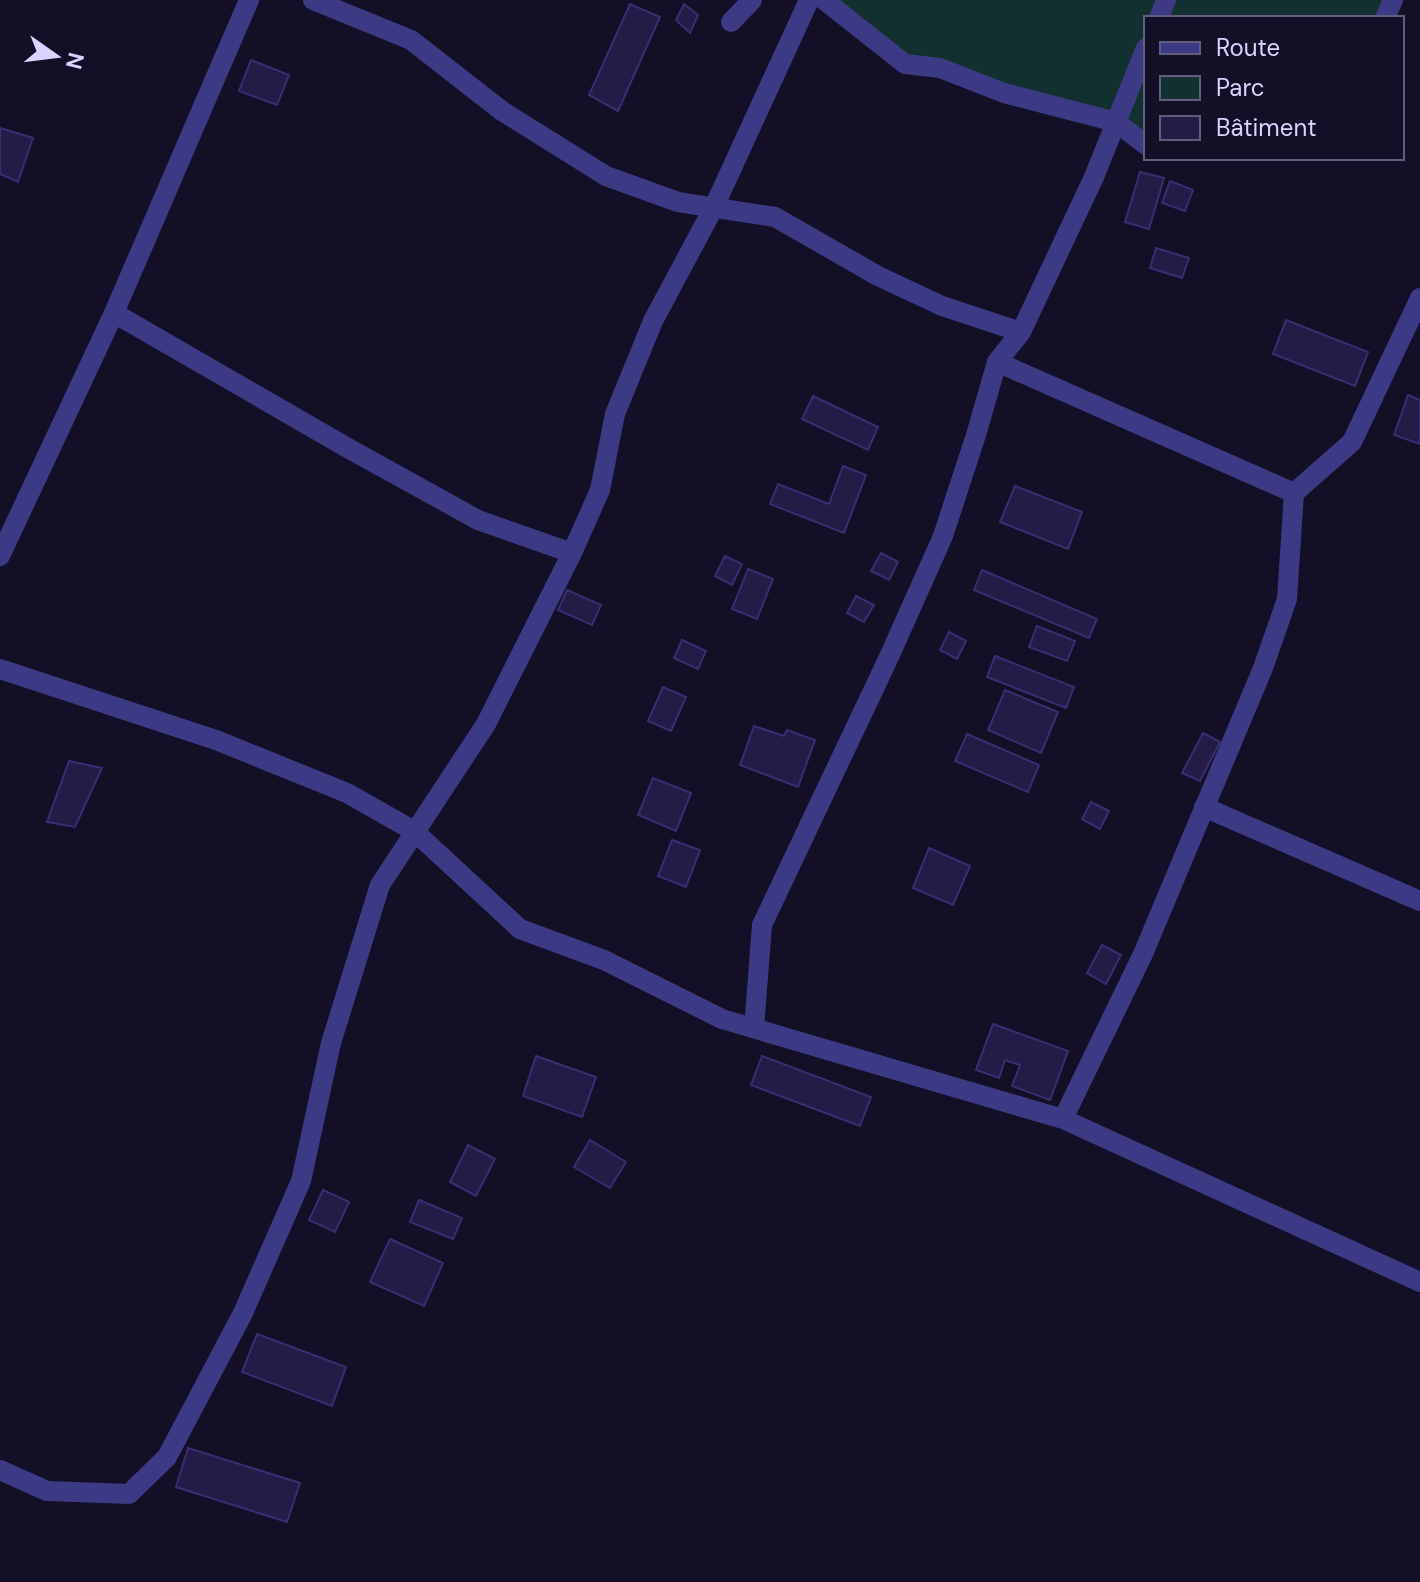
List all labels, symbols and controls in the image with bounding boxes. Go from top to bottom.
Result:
north arrow [16,16,96,96]
legend [1144,16,1404,160]
text: Route [1216,32,1280,63]
text: N [59,49,91,72]
text: Parc [1216,72,1265,103]
text: Bâtiment [1216,112,1317,143]

